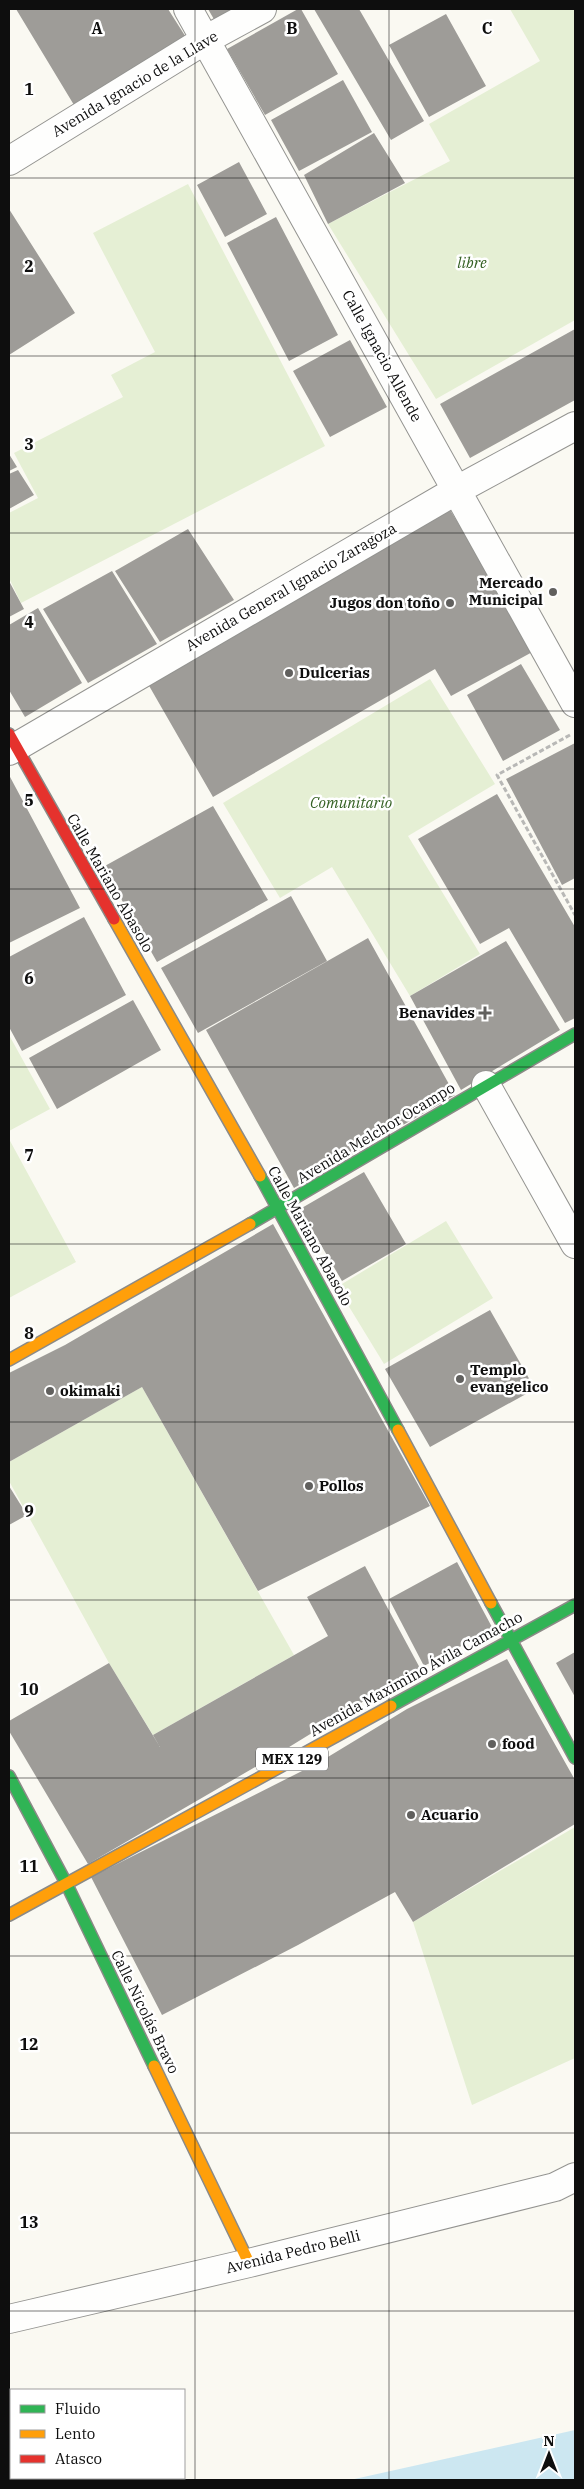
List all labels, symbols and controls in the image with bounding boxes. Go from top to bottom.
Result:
text: B [286,18,298,38]
text: C [482,18,492,38]
street label: Avenida Ignacio de la Llave [49,27,221,141]
text: 1 [24,79,34,99]
park label: libre [457,253,487,272]
text: 2 [24,256,34,276]
street label: Calle Ignacio Allende [338,287,427,425]
text: 3 [24,434,34,454]
street label: Avenida General Ignacio Zaragoza [182,518,400,655]
place label: Mercado Municipal [469,573,543,609]
marker: Mercado Municipal [547,586,559,598]
place label: Jugos don toño [330,593,440,612]
marker: Jugos don toño [444,597,456,609]
text: 4 [24,612,34,632]
place label: Dulcerias [299,663,370,682]
marker: Dulcerias [283,667,295,679]
text: 5 [24,790,34,810]
park label: Comunitario [310,793,392,812]
street label: Calle Mariano Abasolo [63,810,158,955]
text: 6 [24,968,34,988]
place label: Benavides [399,1003,475,1022]
marker: Benavides [479,1007,491,1019]
street label: Avenida Melchor Ocampo [293,1078,458,1187]
text: 7 [24,1145,34,1165]
street label: Calle Mariano Abasolo [264,1162,357,1309]
text: 8 [24,1323,34,1343]
place label: Templo evangelico [470,1360,549,1396]
marker: Templo evangelico [454,1373,466,1385]
place label: okimaki [60,1381,121,1400]
marker: okimaki [44,1385,56,1397]
place label: Pollos [319,1476,364,1495]
marker: Pollos [303,1480,315,1492]
text: 9 [24,1501,34,1521]
street label: Avenida Maximino Ávila Camacho [306,1607,526,1740]
text: 10 [19,1679,39,1699]
place label: food [502,1734,535,1753]
marker: food [486,1738,498,1750]
road number: MEX 129 [256,1748,328,1770]
place label: Acuario [421,1805,479,1824]
marker: Acuario [405,1809,417,1821]
text: 11 [19,1856,39,1876]
street label: Calle Nicolás Bravo [107,1947,184,2077]
text: 12 [19,2034,39,2054]
text: 13 [19,2212,39,2232]
street label: Avenida Pedro Belli [224,2226,362,2277]
legend [10,2389,185,2479]
text: Fluido [55,2399,100,2418]
text: Lento [55,2424,95,2443]
north arrow [524,2429,574,2479]
text: N [543,2432,555,2450]
text: Atasco [55,2449,102,2468]

